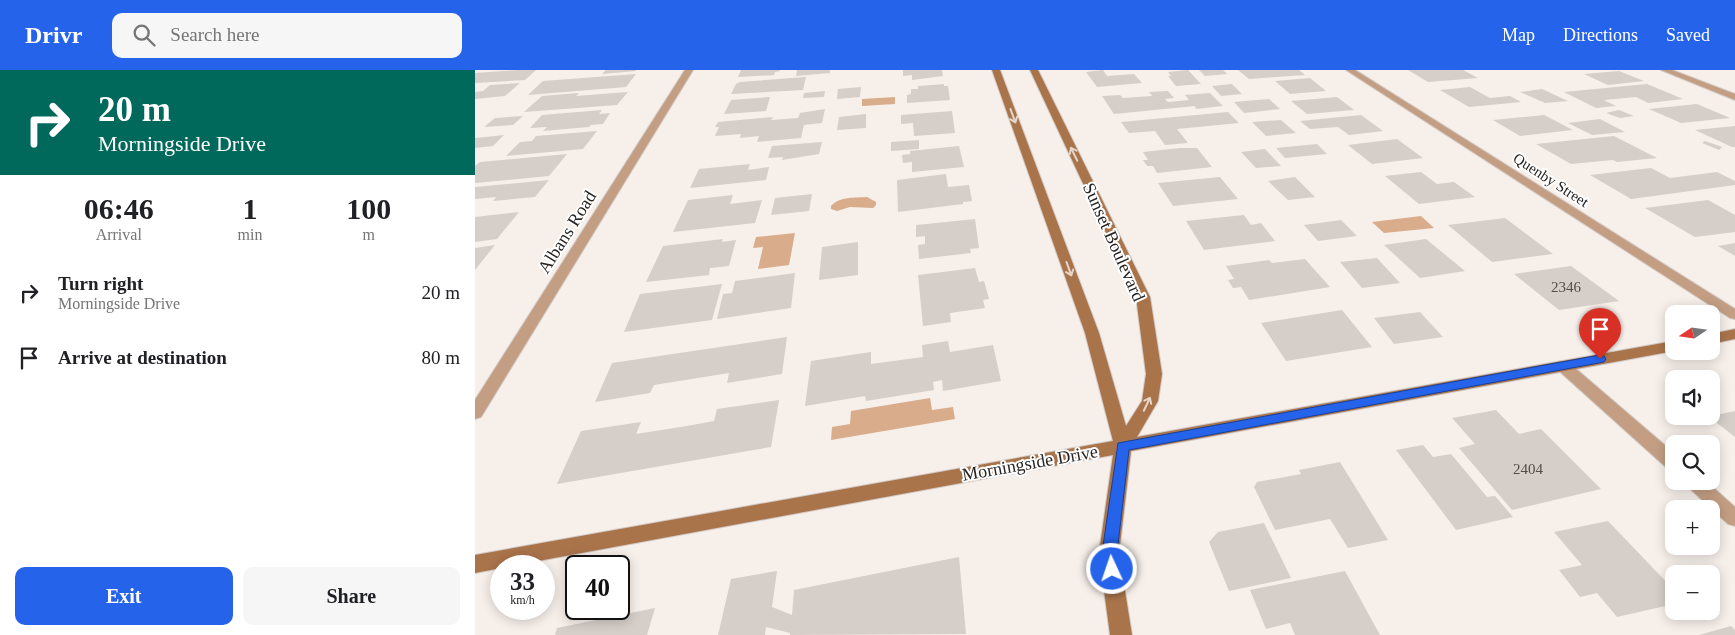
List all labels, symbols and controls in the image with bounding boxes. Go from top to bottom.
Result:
search box [112,13,462,58]
icon: search [130,21,158,49]
text: Drivr [25,22,82,48]
text: Search here [170,24,259,45]
text: Map [1502,25,1535,45]
text: Directions [1563,25,1638,45]
text: Saved [1666,25,1710,45]
icon: right [15,90,80,155]
text: 20 m [98,90,171,129]
one-way arrow [1009,108,1018,123]
text: Morningside Drive [98,131,266,156]
one-way arrow [1069,147,1079,162]
street label: Quenby Street [1510,150,1592,211]
street label: Sunset Boulevard [1079,180,1149,304]
street label: Albans Road [534,187,600,277]
text: 06:46 [84,192,154,225]
text: 1 [242,192,257,225]
text: 100 [346,192,391,225]
text: Arrival [96,226,142,243]
text: min [238,226,262,243]
text: m [362,226,375,243]
one-way arrow [1065,260,1074,276]
text: Turn right [58,273,143,294]
icon: right [15,279,43,307]
house number: 2346 [1551,279,1582,295]
text: 20 m [421,282,460,303]
text: Morningside Drive [58,295,180,312]
north arrow [1665,305,1720,360]
map controls [1665,305,1720,620]
pin [1579,308,1621,359]
icon: arrive [1586,315,1614,343]
icon: arrive [15,344,43,372]
text: Arrive at destination [58,347,227,368]
text: 80 m [421,347,460,368]
button: sound [1665,370,1720,425]
one-way arrow [1143,397,1152,412]
button: search [1665,435,1720,490]
street label: Morningside Drive [961,441,1099,485]
house number: 2404 [1513,461,1544,477]
button: + [1665,500,1720,555]
position arrow [1085,542,1137,594]
speed limit sign: 40 [565,555,630,620]
button: − [1665,565,1720,620]
button: Exit [15,567,233,625]
button: Share [243,567,460,625]
text: 33 [510,568,535,595]
text: km/h [510,593,535,607]

